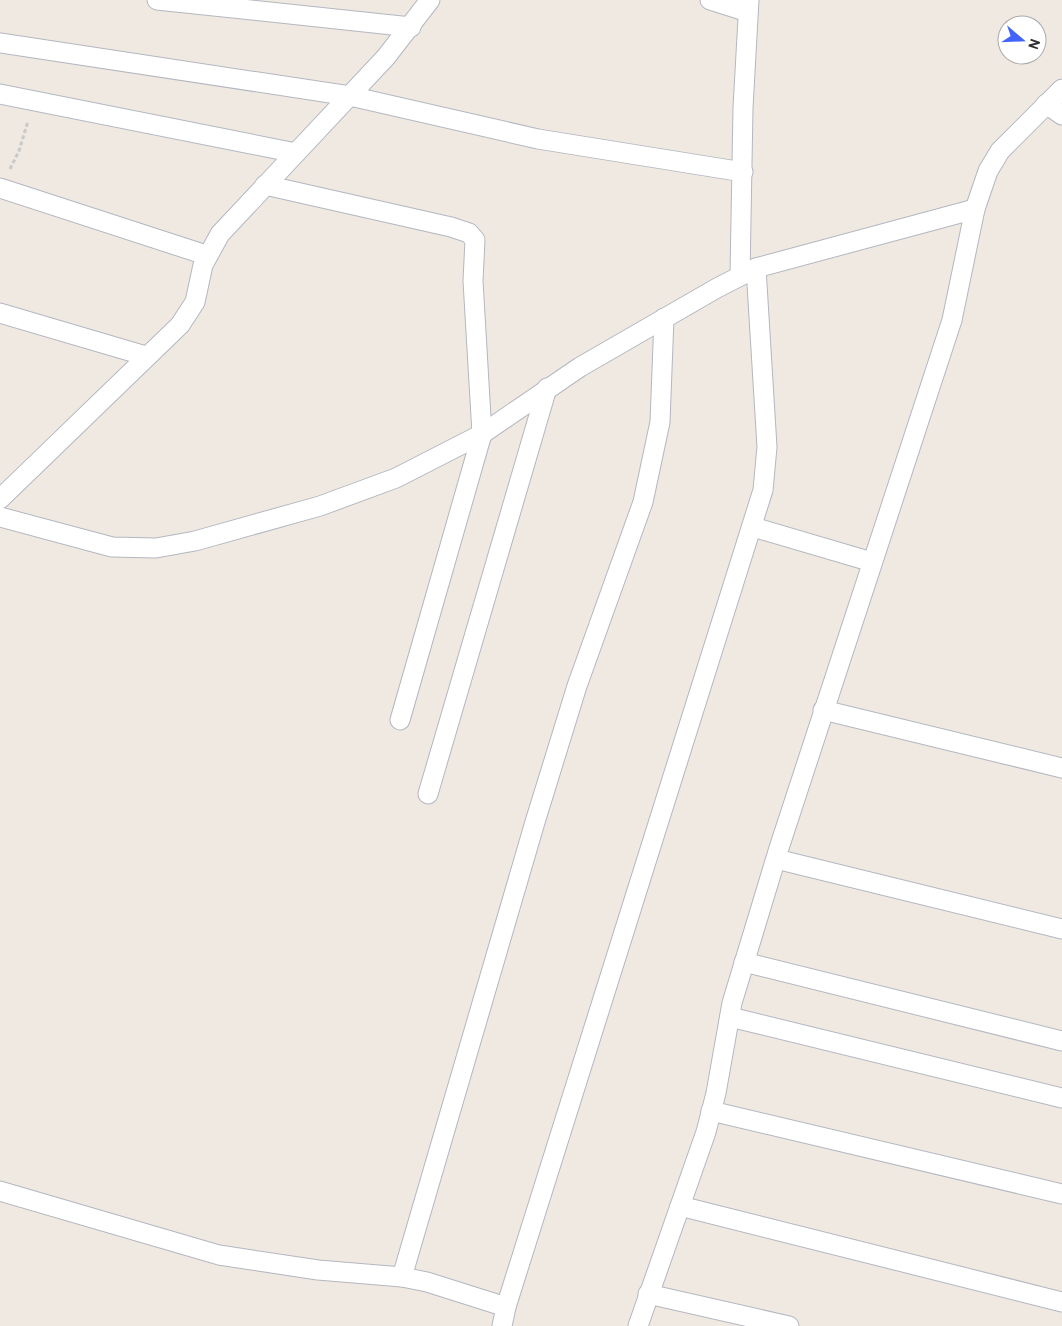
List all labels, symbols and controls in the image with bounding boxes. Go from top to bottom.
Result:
north arrow [997,15,1047,65]
text: N [1023,36,1043,51]

